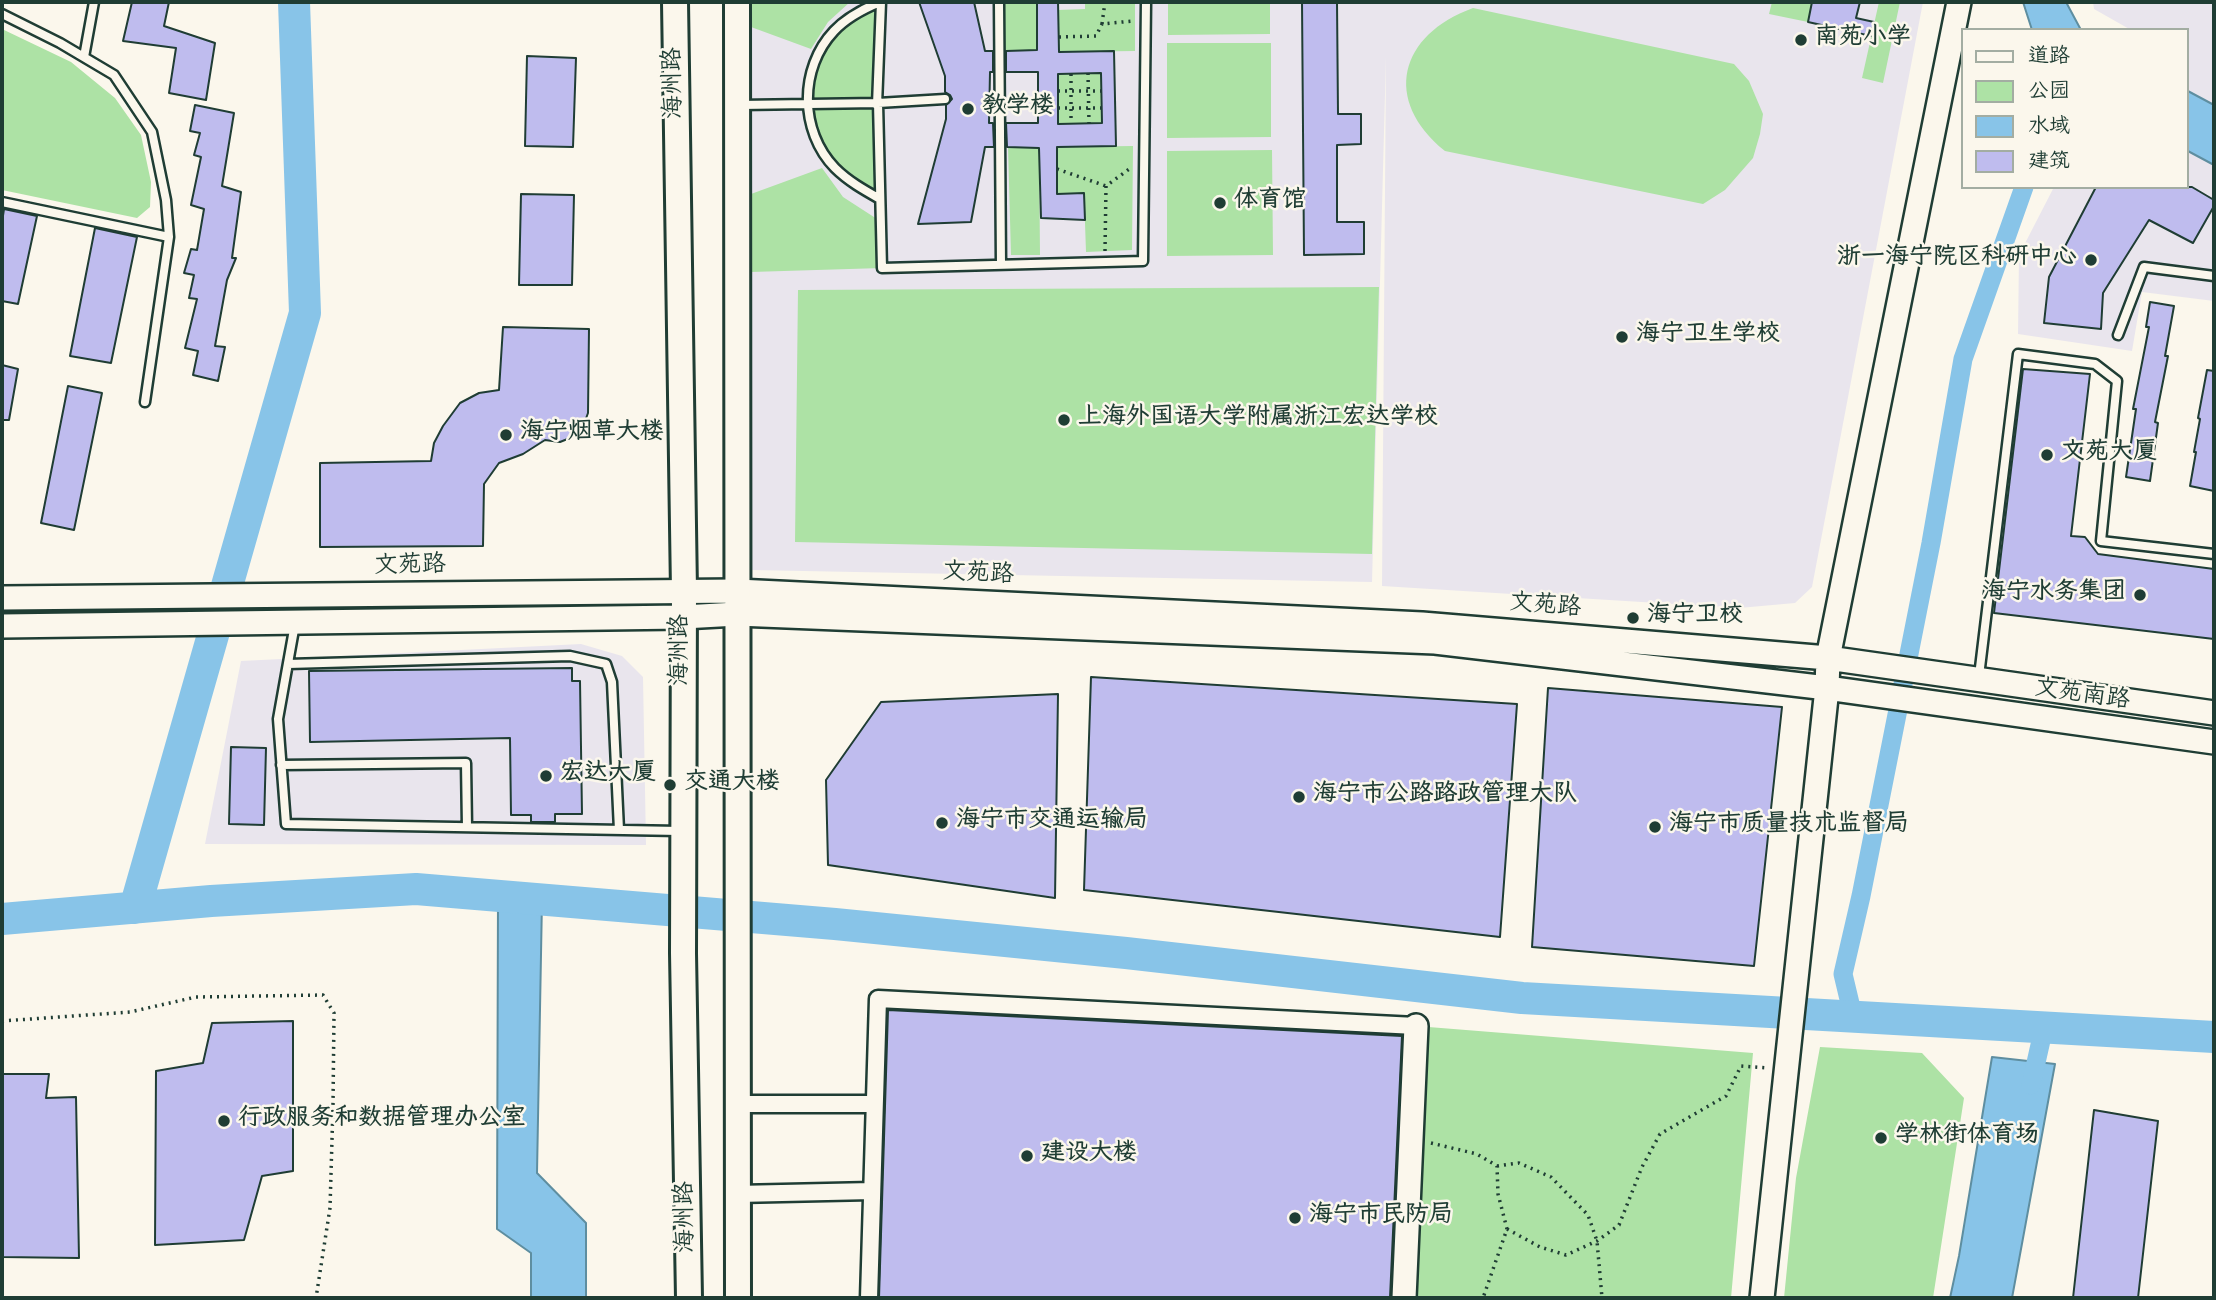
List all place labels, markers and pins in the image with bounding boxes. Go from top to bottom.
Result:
place label: 南苑小学 [1815,26,1911,54]
marker: 南苑小学 [1793,32,1809,48]
place label: 教学楼 [982,95,1054,123]
marker: 教学楼 [960,101,976,117]
place label: 体育馆 [1234,189,1306,217]
marker: 体育馆 [1212,195,1228,211]
place label: 浙一海宁院区科研中心 [1837,246,2077,274]
marker: 浙一海宁院区科研中心 [2083,252,2099,268]
place label: 海宁卫生学校 [1636,323,1780,351]
marker: 海宁卫生学校 [1614,329,1630,345]
place label: 上海外国语大学附属浙江宏达学校 [1078,406,1438,434]
marker: 上海外国语大学附属浙江宏达学校 [1056,412,1072,428]
place label: 海宁烟草大楼 [520,421,664,449]
marker: 海宁烟草大楼 [498,427,514,443]
place label: 文苑大厦 [2061,441,2157,469]
marker: 文苑大厦 [2039,447,2055,463]
place label: 海宁水务集团 [1982,581,2126,609]
marker: 海宁水务集团 [2132,587,2148,603]
place label: 海宁卫校 [1647,604,1743,632]
marker: 海宁卫校 [1625,610,1641,626]
place label: 宏达大厦 [560,762,656,790]
marker: 宏达大厦 [538,768,554,784]
place label: 交通大楼 [684,771,780,799]
marker: 交通大楼 [662,777,678,793]
place label: 海宁市公路路政管理大队 [1313,783,1577,811]
marker: 海宁市公路路政管理大队 [1291,789,1307,805]
place label: 海宁市交通运输局 [956,809,1148,837]
place label: 海宁市质量技术监督局 [1669,813,1909,841]
marker: 海宁市交通运输局 [934,815,950,831]
marker: 海宁市质量技术监督局 [1647,819,1663,835]
place label: 行政服务和数据管理办公室 [238,1107,526,1135]
marker: 行政服务和数据管理办公室 [216,1113,232,1129]
place label: 学林街体育场 [1895,1124,2039,1152]
marker: 学林街体育场 [1873,1130,1889,1146]
place label: 建设大楼 [1041,1142,1137,1170]
marker: 建设大楼 [1019,1148,1035,1164]
place label: 海宁市民防局 [1309,1204,1453,1232]
marker: 海宁市民防局 [1287,1210,1303,1226]

